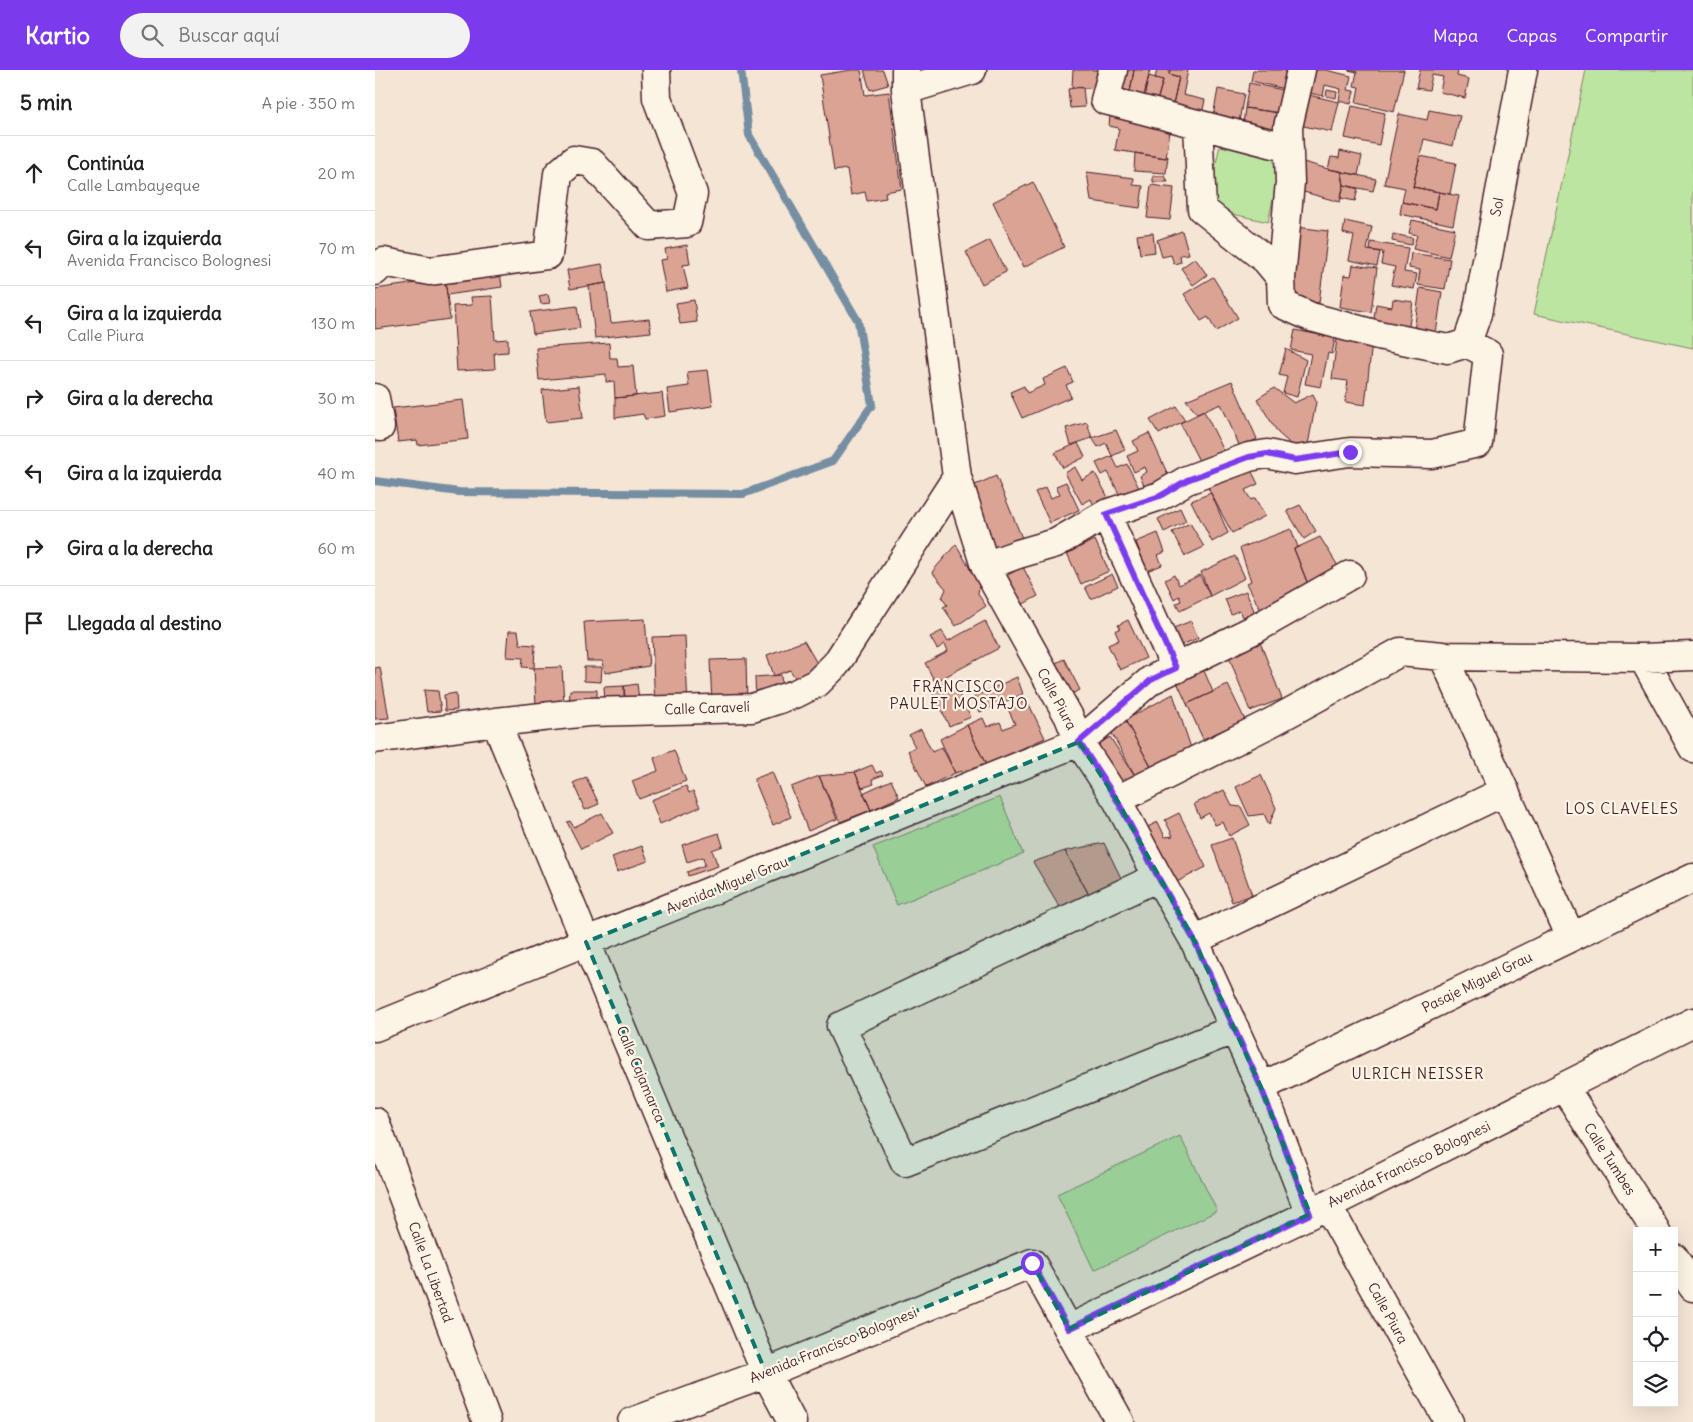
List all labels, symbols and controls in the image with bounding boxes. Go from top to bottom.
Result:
search box [120,13,470,58]
text: Kartio [25,20,90,50]
icon: search [138,21,166,49]
text: Buscar aquí [178,23,280,47]
text: Mapa [1433,24,1478,47]
text: Capas [1506,24,1557,47]
text: Compartir [1585,24,1668,47]
text: 5 min [20,89,72,116]
text: A pie · 350 m [262,93,355,113]
text: Continúa [67,151,144,175]
icon: ahead [20,159,48,187]
text: 20 m [318,163,355,183]
text: Calle Lambayeque [67,175,200,195]
street label: Sol [1486,196,1508,218]
text: Gira a la izquierda [67,226,222,250]
icon: left [20,234,48,262]
text: 70 m [319,238,355,258]
text: Avenida Francisco Bolognesi [67,250,271,270]
text: Gira a la izquierda [67,301,222,325]
icon: left [20,309,48,337]
text: 130 m [311,313,355,333]
text: Calle Piura [67,325,144,345]
icon: right [20,384,48,412]
text: Gira a la derecha [67,386,213,410]
text: 30 m [318,388,355,408]
route end [1339,441,1362,464]
icon: left [20,459,48,487]
text: Gira a la izquierda [67,461,222,485]
text: 40 m [317,463,355,483]
icon: right [20,534,48,562]
text: Gira a la derecha [67,536,213,560]
text: 60 m [317,538,355,558]
icon: arrive [20,609,48,637]
text: Llegada al destino [67,611,222,635]
street label: Calle Piura [1033,665,1081,733]
district label: FRANCISCO PAULET MOSTAJO [889,677,1029,713]
street label: Calle Caravelí [664,698,750,718]
district label: LOS CLAVELES [1565,799,1679,818]
street label: Avenida Miguel Grau [663,852,791,918]
street label: Pasaje Miguel Grau [1419,947,1535,1017]
street label: Calle Cajamarca [613,1023,669,1125]
district label: ULRICH NEISSER [1351,1064,1485,1083]
street label: Avenida Francisco Bolognesi [1325,1117,1493,1211]
street label: Calle Tumbes [1580,1119,1640,1199]
street label: Calle La Libertad [404,1219,458,1325]
map controls [1633,1227,1678,1407]
button: + [1633,1227,1678,1272]
route start [1021,1252,1044,1275]
button: − [1633,1272,1678,1317]
street label: Calle Piura [1364,1279,1412,1347]
street label: Avenida Francisco Bolognesi [747,1303,919,1387]
button: locate [1633,1317,1678,1362]
button: layers [1633,1362,1678,1407]

